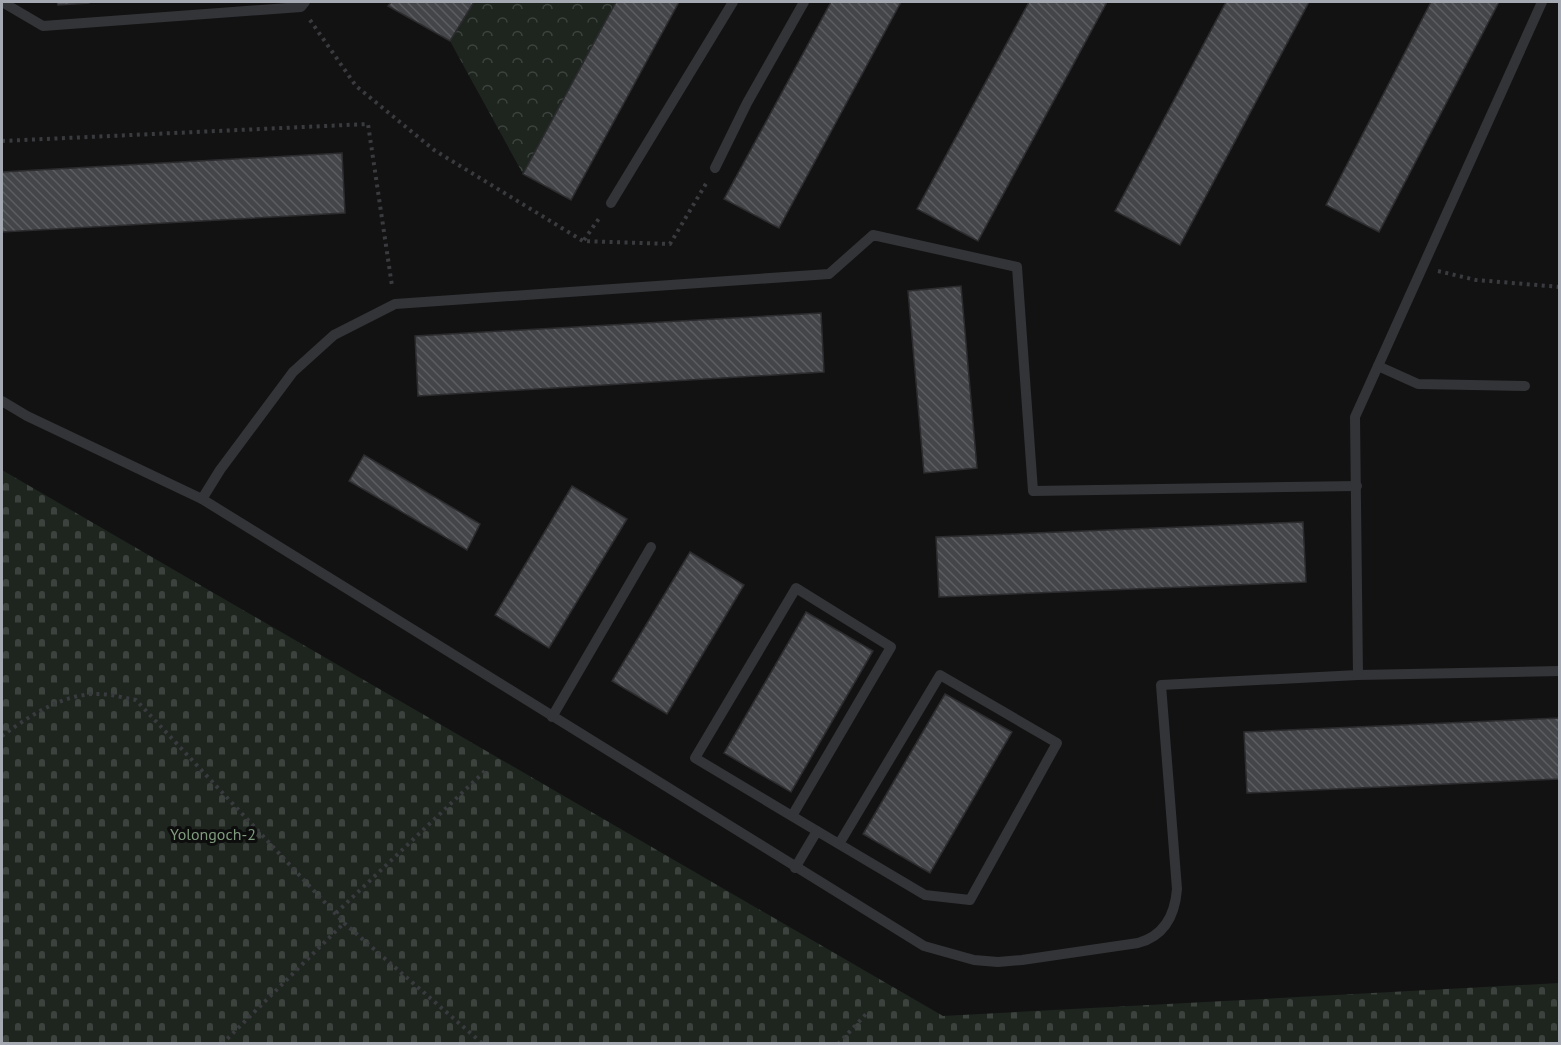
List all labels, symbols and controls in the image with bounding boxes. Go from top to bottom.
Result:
park label: Yolongoch-2 [170,824,256,844]

